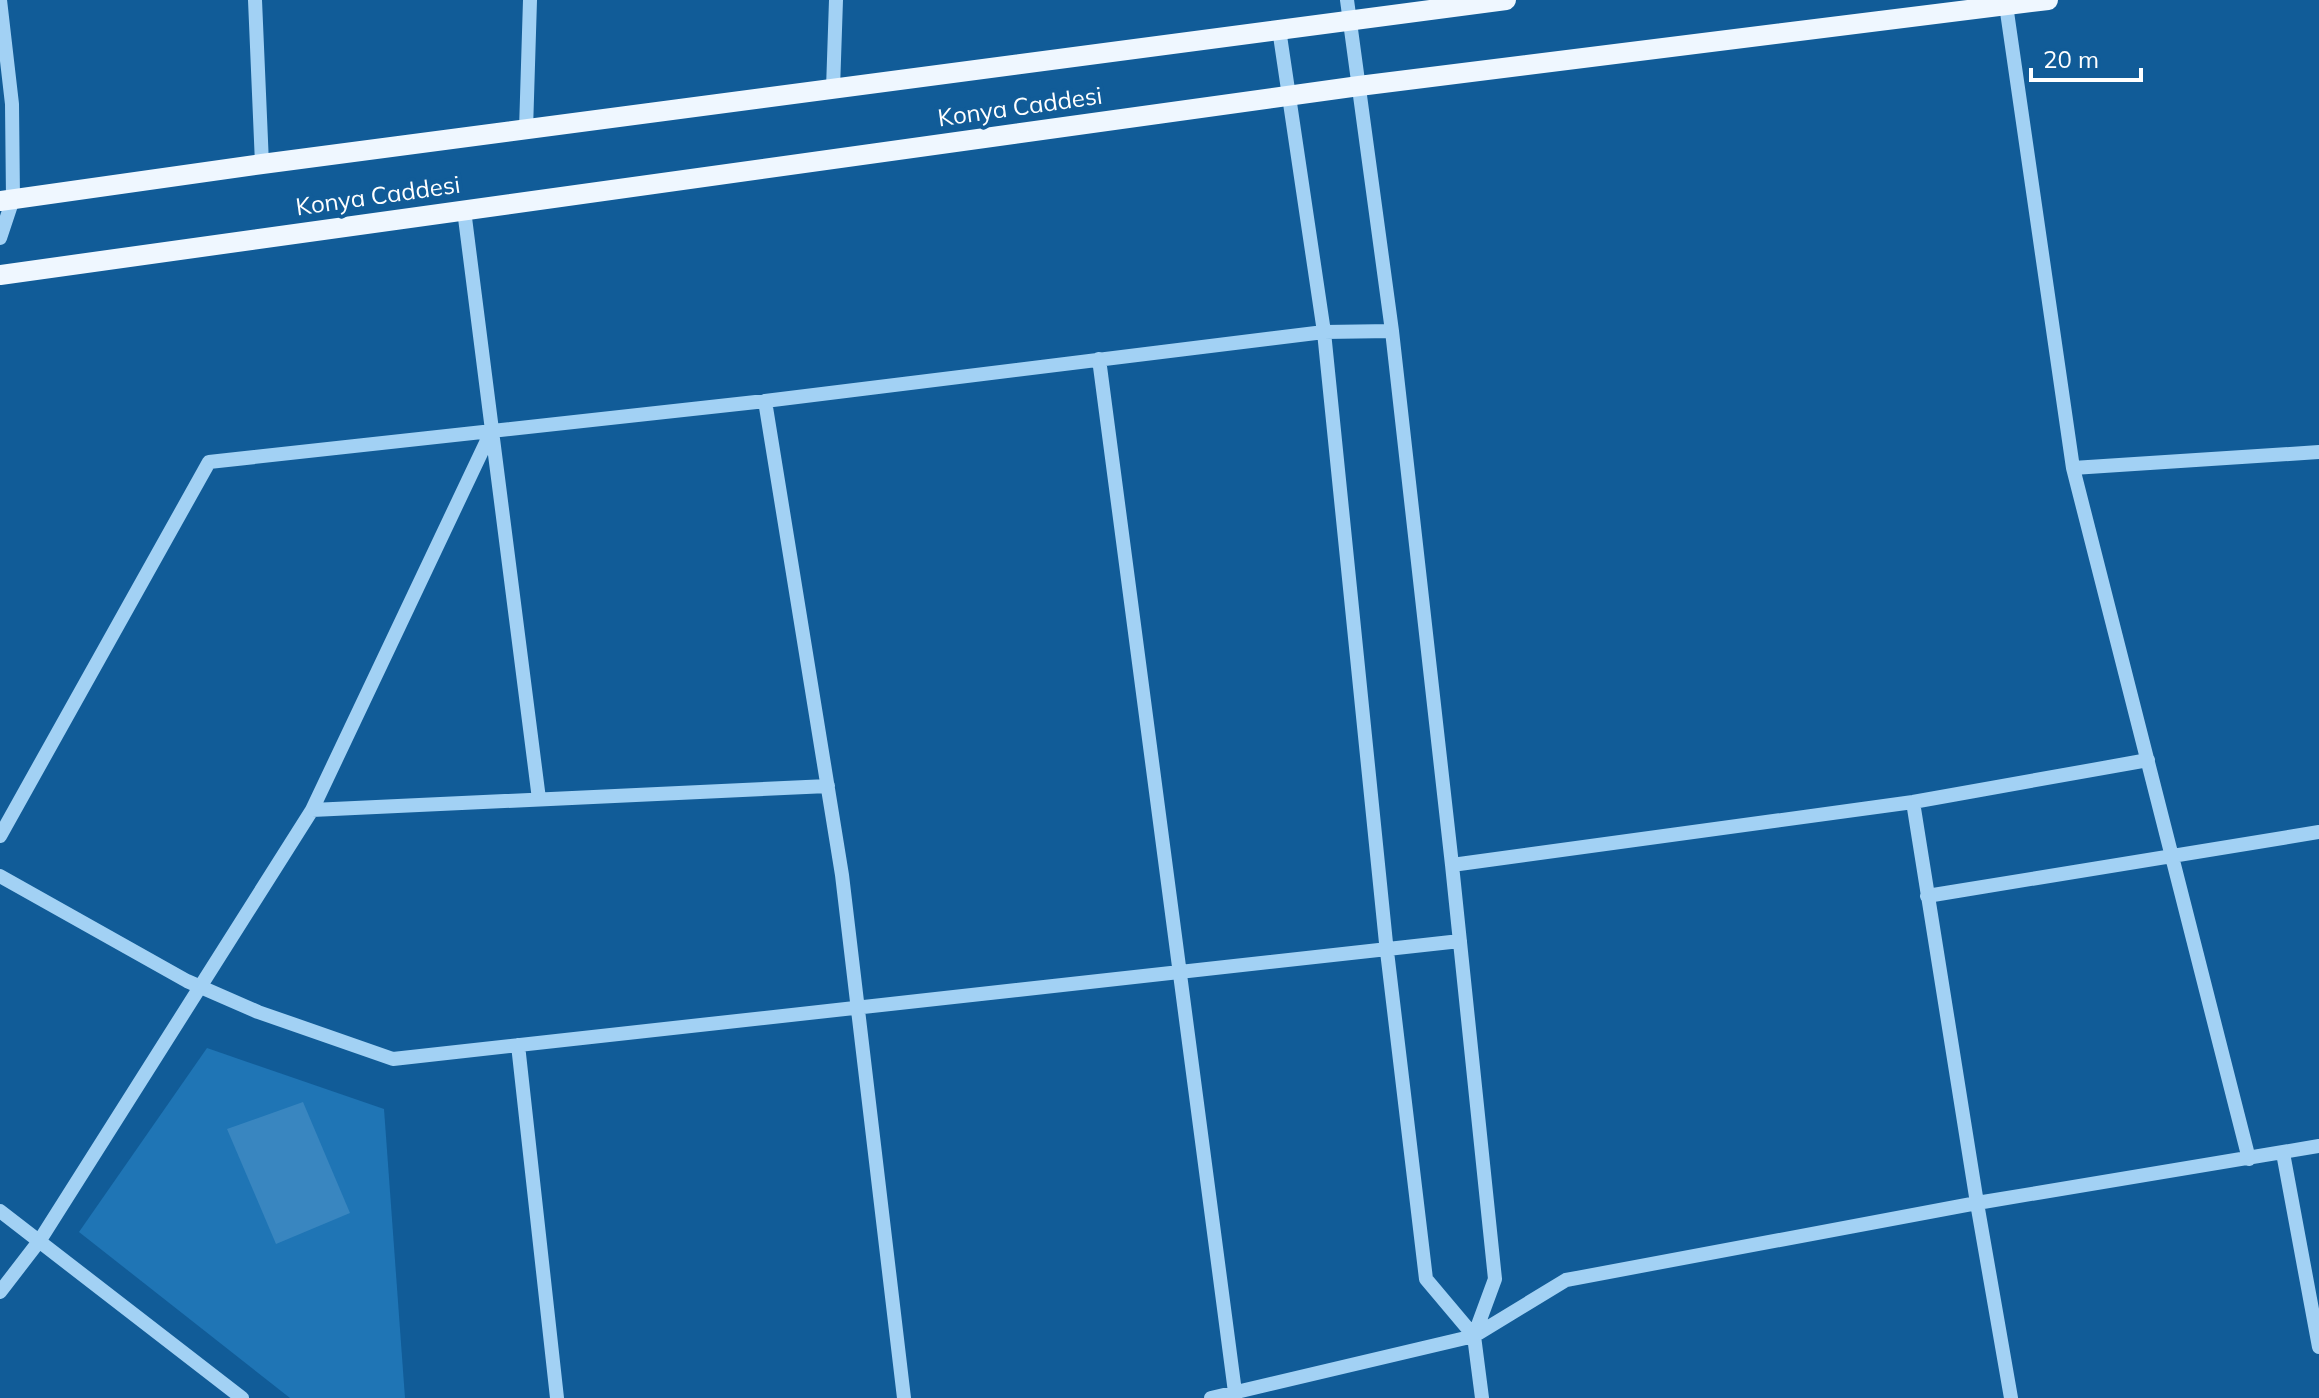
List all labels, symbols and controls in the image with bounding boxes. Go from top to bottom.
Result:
scale bar [2031,32,2141,82]
text: 20 m [2043,44,2099,74]
street label: Konya Caddesi [936,80,1104,132]
street label: Konya Caddesi [294,169,462,221]

